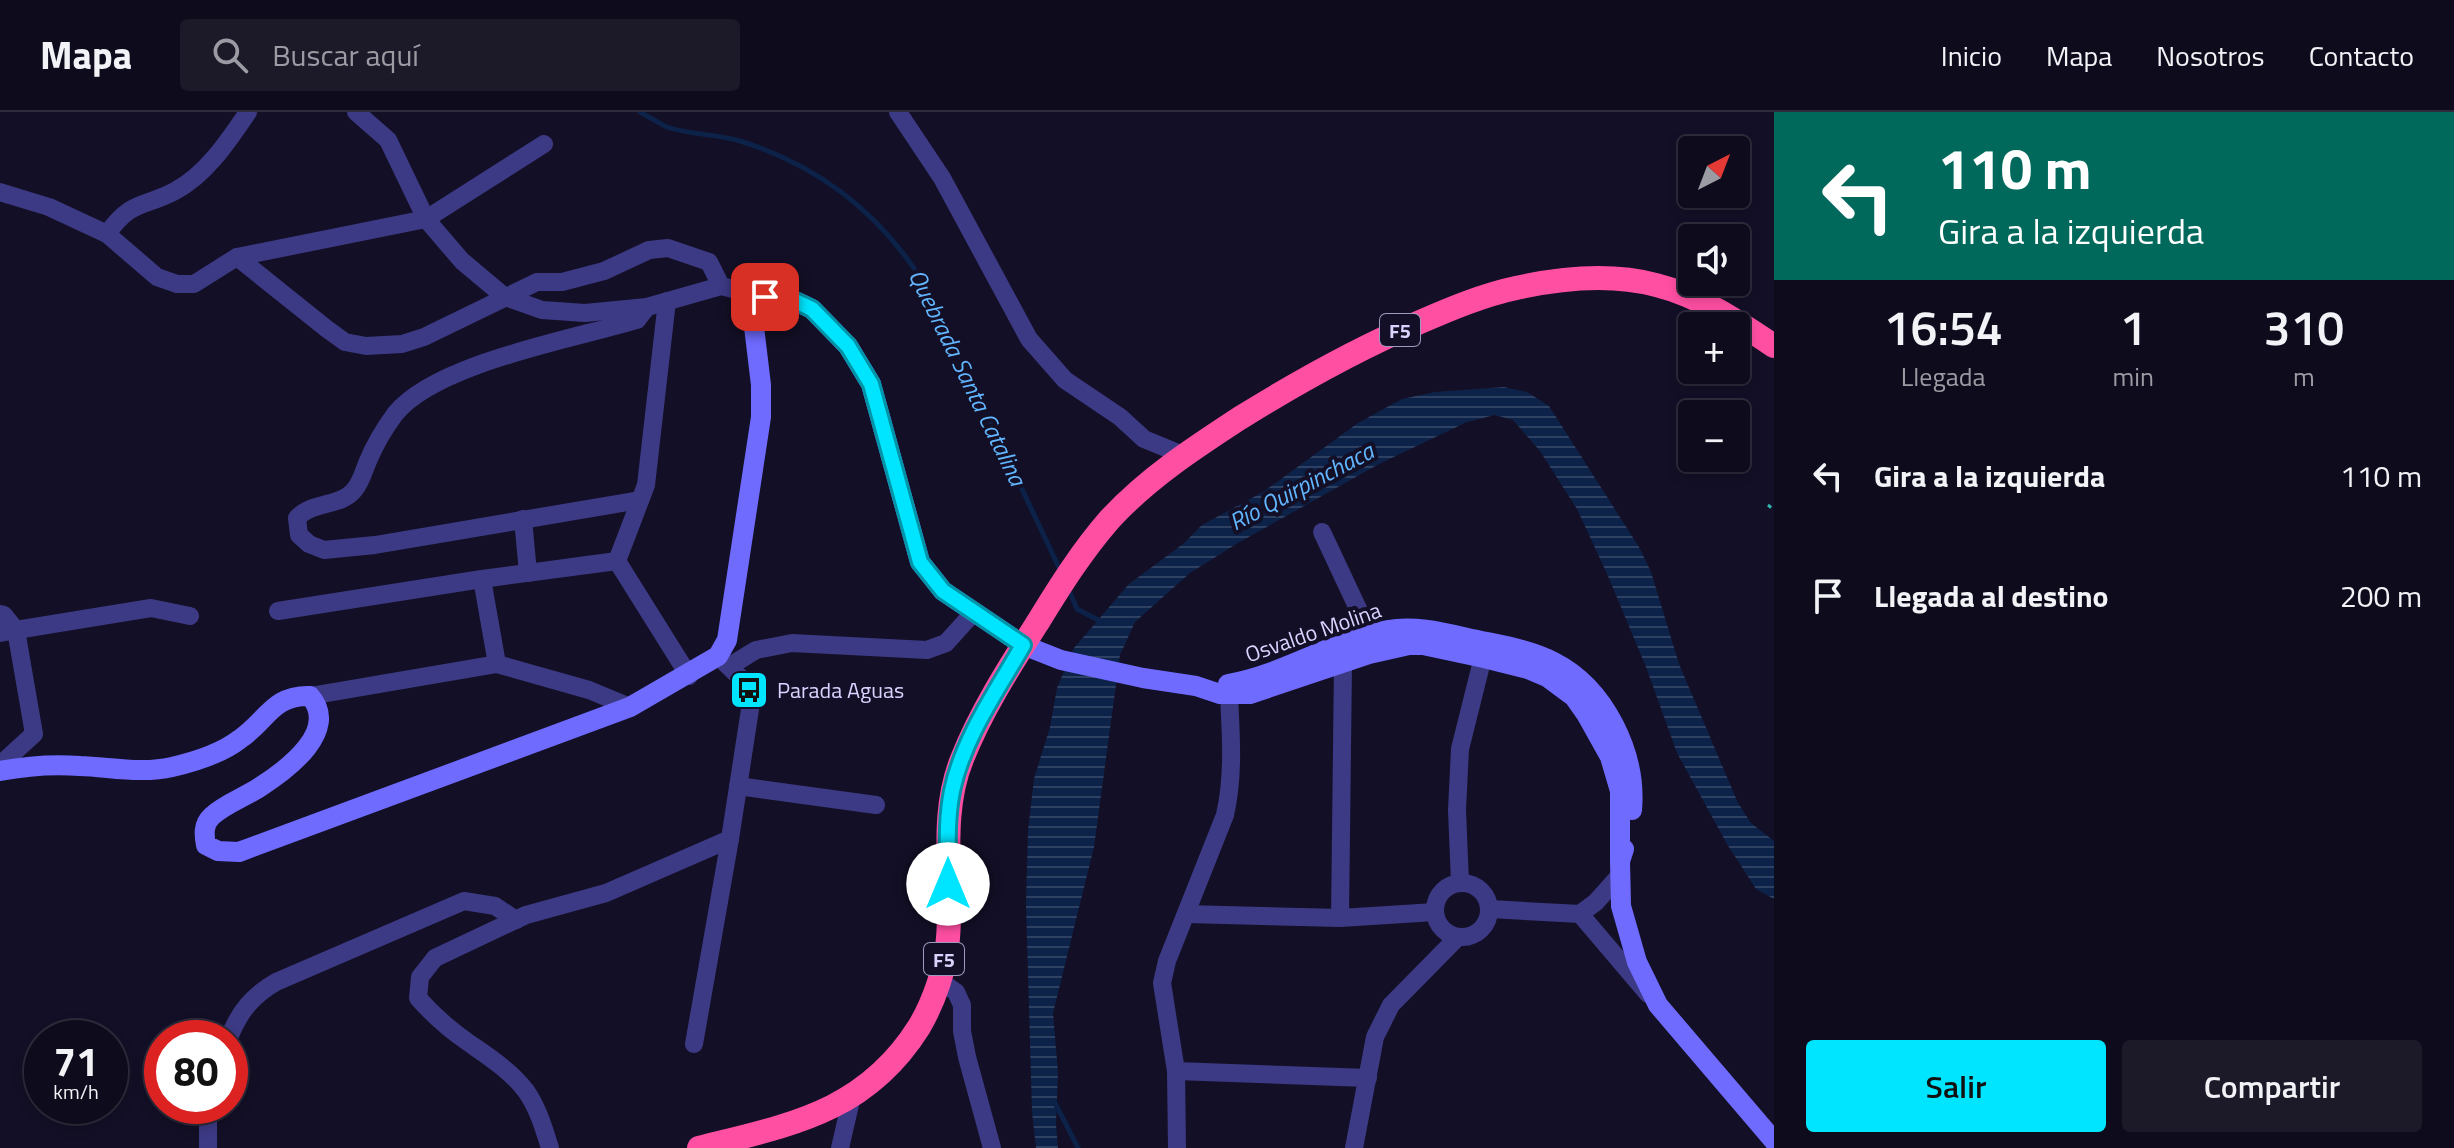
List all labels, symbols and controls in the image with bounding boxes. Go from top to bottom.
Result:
search box [180,19,740,91]
text: Mapa [40,26,132,84]
text: Buscar aquí [272,32,419,78]
icon: search [208,33,252,77]
text: Inicio [1941,34,2002,77]
text: Mapa [2046,34,2112,77]
text: Nosotros [2156,34,2265,77]
text: Contacto [2309,34,2414,77]
text: 110 m [1938,126,2091,211]
north arrow [1678,136,1750,208]
map controls [1678,136,1750,472]
icon: left [1806,144,1910,248]
text: Gira a la izquierda [1938,203,2204,258]
button: sound [1678,224,1750,296]
pin [731,263,799,331]
water label: Quebrada Santa Catalina [900,263,1037,493]
icon: arrive [743,275,787,319]
text: 16:54 [1884,291,2003,364]
text: 1 [2120,291,2147,364]
text: 310 [2264,291,2344,364]
button: + [1678,312,1750,384]
road number: F5 [1380,314,1420,346]
text: Llegada [1901,357,1986,396]
text: min [2112,357,2154,396]
text: m [2293,357,2315,396]
button: − [1678,400,1750,472]
water label: Río Quirpinchaca [1222,432,1382,539]
text: Gira a la izquierda [1874,453,2105,499]
text: 110 m [2340,453,2422,499]
icon: left [1806,454,1850,498]
text: Llegada al destino [1874,573,2108,619]
text: 200 m [2340,573,2422,619]
icon: arrive [1806,574,1850,618]
street label: Osvaldo Molina [1240,593,1386,671]
bus stop icon: Parada Aguas [728,669,770,711]
place label: Parada Aguas [777,673,904,707]
position arrow [906,842,990,926]
road number: F5 [924,943,964,975]
speed limit sign: 80 [144,1020,248,1124]
text: 71 [54,1031,98,1092]
button: Salir [1806,1040,2106,1132]
button: Compartir [2122,1040,2422,1132]
text: km/h [53,1076,99,1107]

